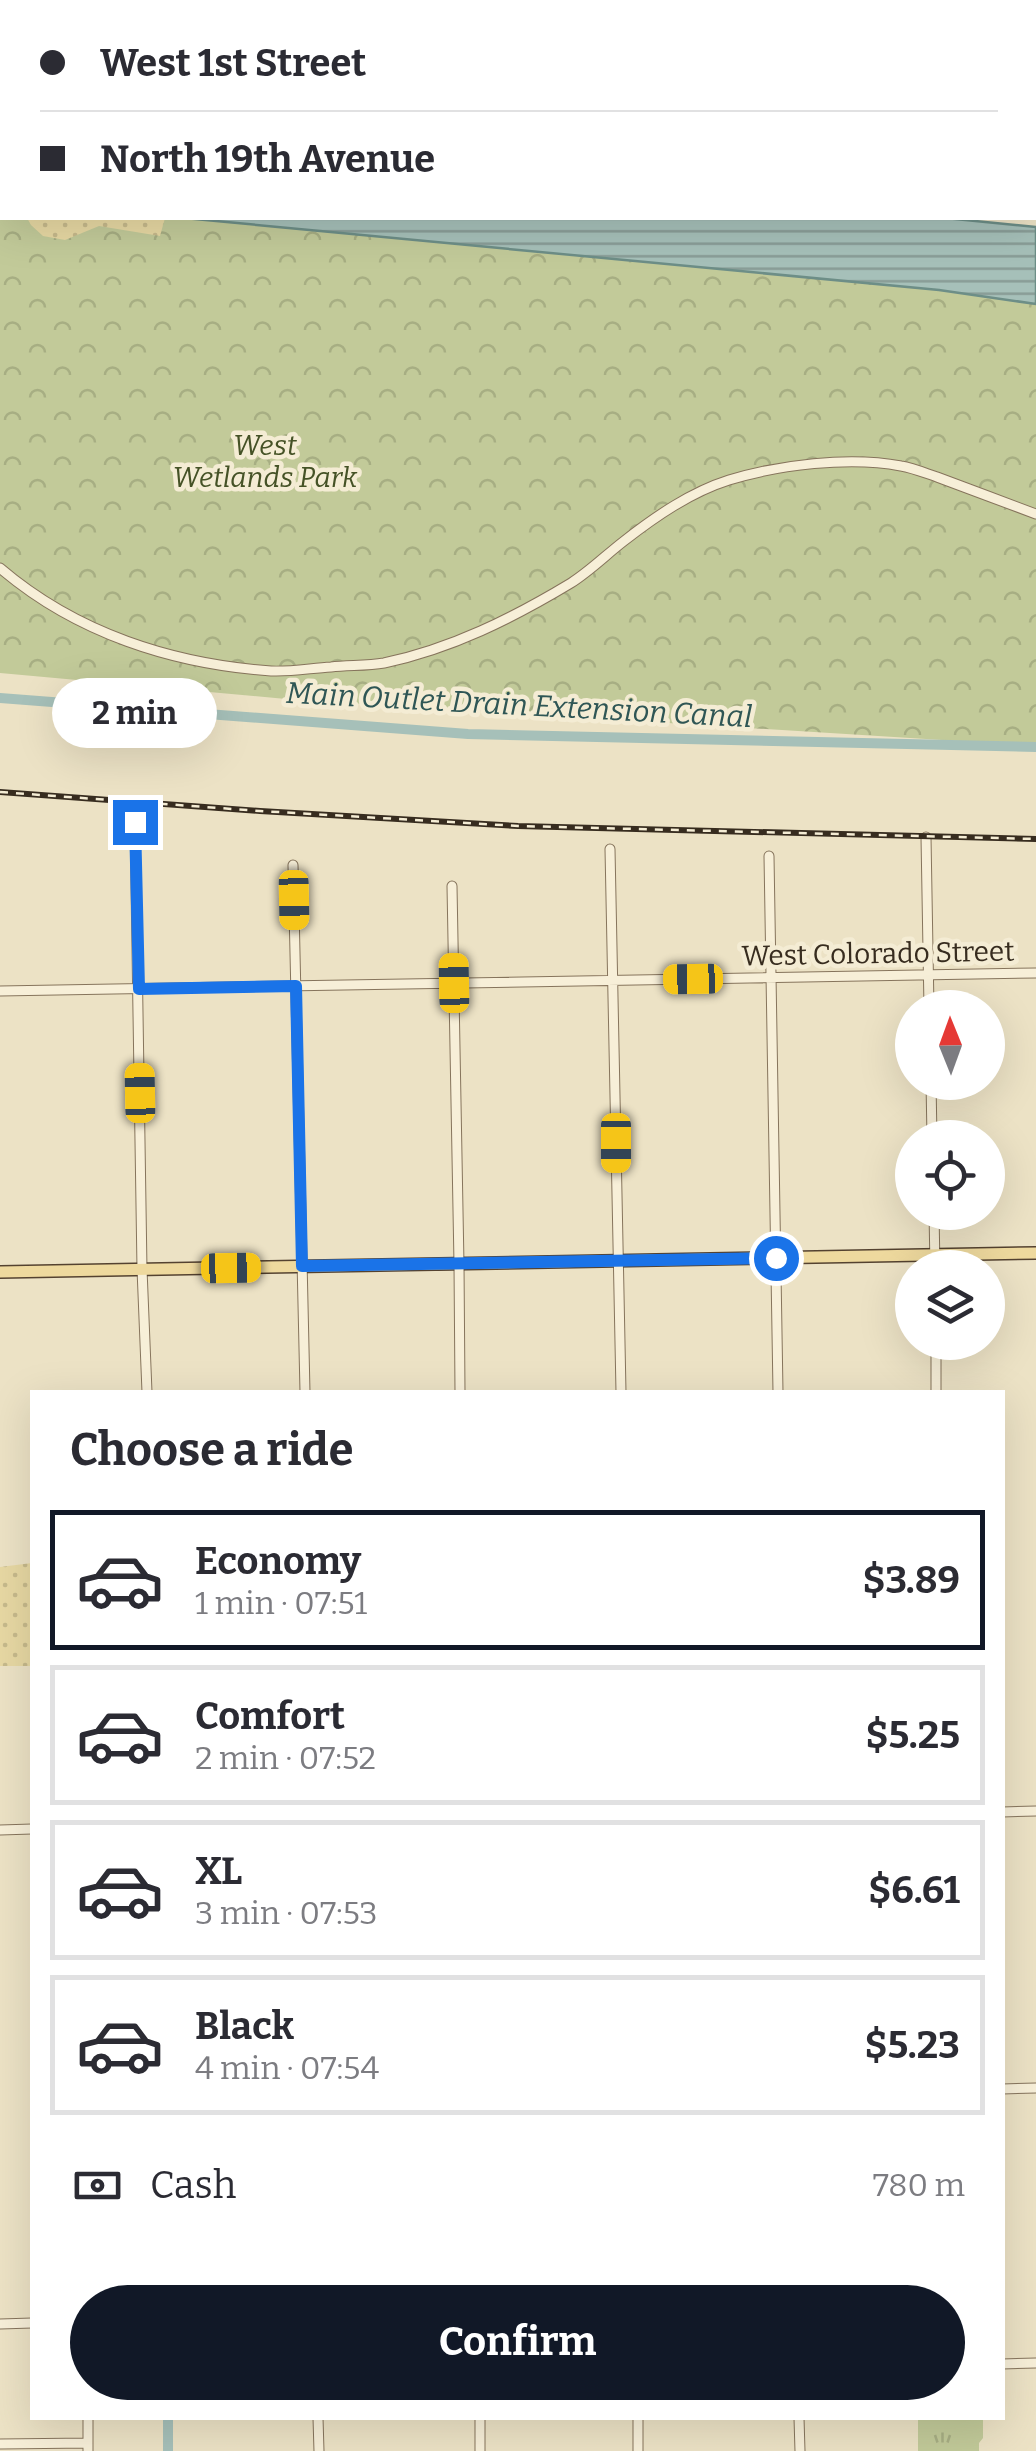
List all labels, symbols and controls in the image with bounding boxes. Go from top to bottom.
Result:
text: West 1st Street [100,40,366,86]
text: North 19th Avenue [100,136,435,182]
park label: West Wetlands Park [173,429,358,494]
water label: Main Outlet Drain Extension Canal [285,675,753,735]
callout: 2 min [52,677,218,747]
text: 2 min [92,694,177,732]
route end [113,800,158,845]
car [278,870,310,930]
street label: West Colorado Street [741,935,1015,972]
car [438,953,470,1013]
car [663,963,723,995]
north arrow [895,990,1005,1100]
map controls [895,990,1005,1360]
car [124,1063,156,1123]
car [601,1113,631,1173]
button: locate [895,1120,1005,1230]
route start [754,1236,799,1281]
button: layers [895,1250,1005,1360]
car [201,1252,261,1284]
text: Choose a ride [70,1423,353,1477]
icon: car [75,1535,165,1625]
text: Economy [195,1538,361,1584]
text: $3.89 [862,1557,960,1603]
text: 1 min · 07:51 [195,1584,367,1622]
icon: car [75,1690,165,1780]
text: Comfort [195,1693,345,1739]
text: $5.25 [866,1712,960,1758]
text: 2 min · 07:52 [195,1739,376,1777]
icon: car [75,1845,165,1935]
text: XL [195,1848,242,1894]
text: $6.61 [868,1867,960,1913]
text: 3 min · 07:53 [195,1894,377,1932]
icon: car [75,2000,165,2090]
text: Black [195,2003,294,2049]
text: $5.23 [864,2022,960,2068]
text: 4 min · 07:54 [195,2049,379,2087]
icon: cash [70,2158,125,2213]
text: Cash [150,2162,236,2208]
text: 780 m [873,2166,965,2204]
button: Confirm [70,2285,965,2400]

